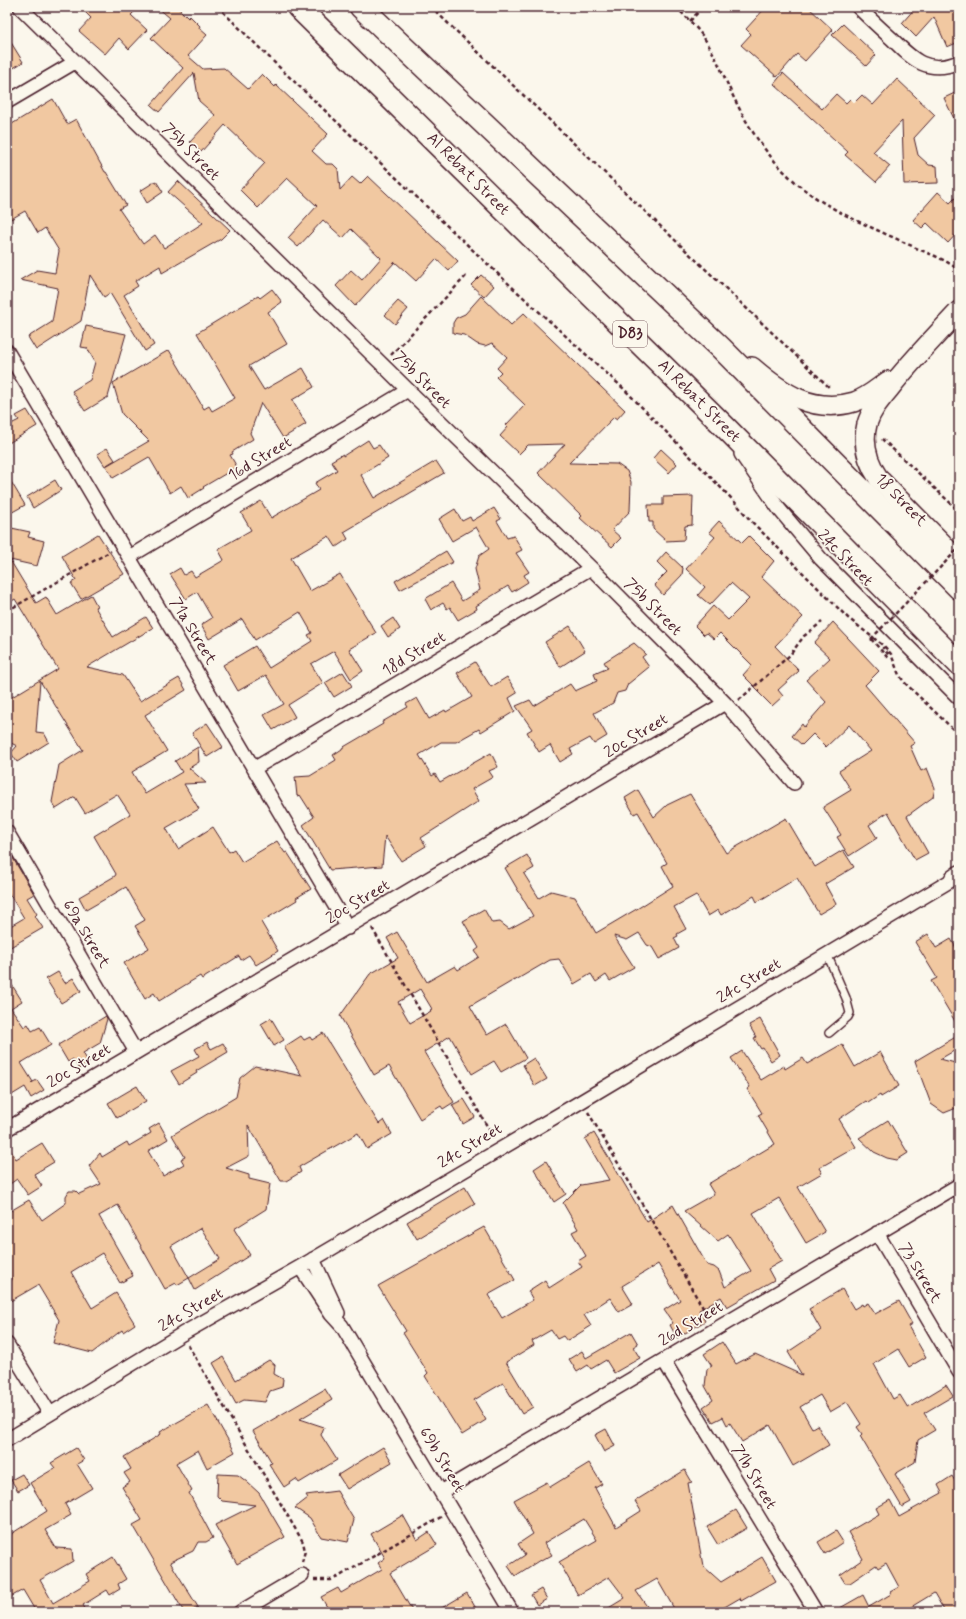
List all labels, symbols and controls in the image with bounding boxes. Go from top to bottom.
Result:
street label: 75b Street [158,119,224,185]
street label: Al Rebat Street [422,128,514,220]
road number: D83 [613,321,647,347]
street label: 75b Street [389,347,455,413]
street label: Al Rebat Street [653,355,745,447]
street label: 16d Street [224,432,296,486]
street label: 18 Street [871,469,932,531]
street label: 24c Street [813,525,877,591]
street label: 75b Street [620,574,686,640]
street label: 71a Street [165,593,222,669]
street label: 18d Street [378,627,450,681]
street label: 20c Street [600,709,672,763]
street label: 20c Street [322,875,394,929]
street label: 69a Street [57,896,115,973]
street label: 24c Street [713,954,785,1008]
street label: 20c Street [43,1039,115,1093]
street label: 24c Street [434,1119,506,1173]
street label: 73 Street [894,1239,946,1307]
street label: 24c Street [155,1283,227,1337]
street label: 26d Street [655,1297,727,1351]
street label: 69b Street [414,1423,470,1497]
street label: 71b Street [726,1441,782,1513]

